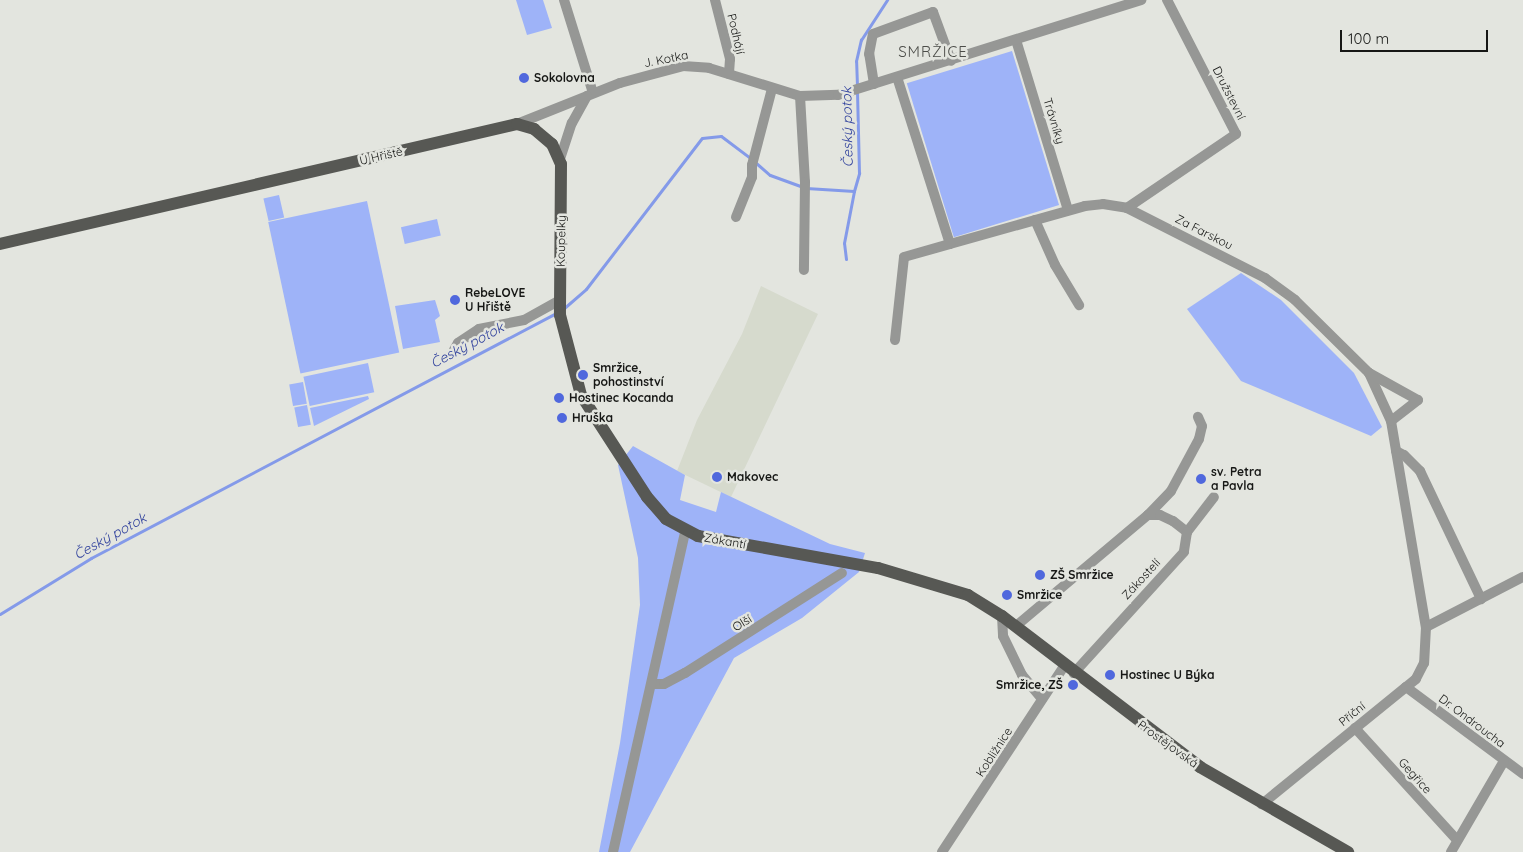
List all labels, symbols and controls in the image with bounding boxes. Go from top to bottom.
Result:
street label: Podhájí [724,12,748,56]
scale bar [1343,20,1490,52]
text: 100 m [1348,29,1389,48]
district label: SMRŽICE [897,43,969,61]
street label: J. Kotka [642,48,690,70]
street label: Družstevní [1209,64,1249,122]
place label: Sokolovna [534,71,595,85]
marker: Sokolovna [518,72,530,84]
water label: Český potok [838,87,856,167]
street label: Trávníky [1040,96,1068,146]
street label: U Hřiště [358,144,404,168]
street label: Za Farskou [1173,211,1235,253]
street label: Koupelky [553,215,569,267]
place label: RebeLOVE U Hřiště [465,286,525,314]
marker: RebeLOVE U Hřiště [449,294,461,306]
water label: Český potok [428,319,506,371]
place label: Smržice, pohostinství [593,361,663,389]
marker: Smržice, pohostinství [577,369,589,381]
place label: Hostinec Kocanda [569,391,674,405]
marker: Hostinec Kocanda [553,392,565,404]
place label: Hruška [572,411,613,425]
marker: Hruška [556,412,568,424]
place label: sv. Petra a Pavla [1211,465,1262,493]
place label: Makovec [727,470,778,484]
marker: Makovec [711,471,723,483]
marker: sv. Petra a Pavla [1195,473,1207,485]
water label: Český potok [71,509,149,563]
street label: Zákantí [703,530,747,552]
street label: Zákostelí [1119,556,1163,602]
place label: ZŠ Smržice [1050,568,1114,582]
marker: ZŠ Smržice [1034,569,1046,581]
place label: Smržice [1017,588,1062,602]
marker: Smržice [1001,589,1013,601]
street label: Olší [730,612,754,634]
place label: Hostinec U Býka [1120,668,1215,682]
marker: Hostinec U Býka [1104,669,1116,681]
place label: Smržice, ZŠ [996,678,1063,692]
marker: Smržice, ZŠ [1067,679,1079,691]
street label: Dr. Ondroucha [1436,691,1508,751]
street label: Příční [1336,699,1368,729]
street label: Prostějovská [1135,717,1201,771]
street label: Kobližnice [973,725,1015,779]
street label: Gegřice [1395,755,1435,797]

